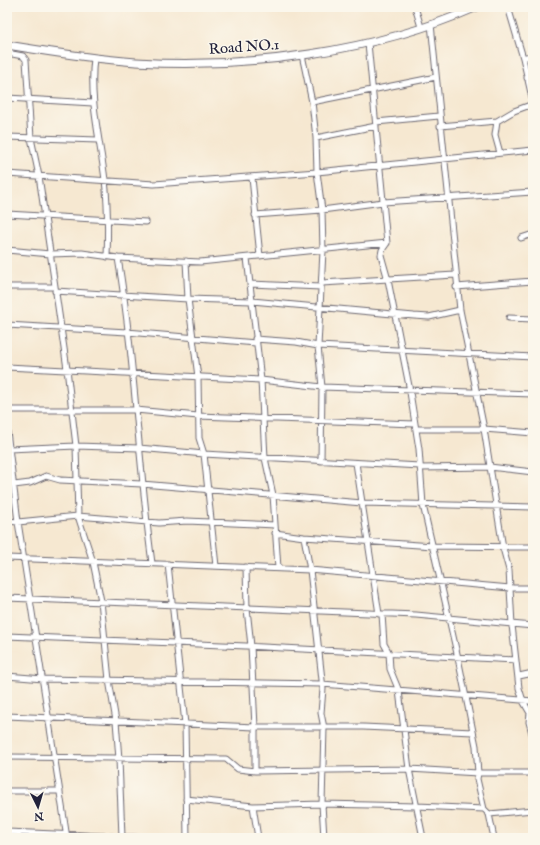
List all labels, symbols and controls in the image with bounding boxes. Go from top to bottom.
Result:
street label: Road NO.1 [208,35,280,59]
north arrow [18,787,58,827]
text: N [33,808,45,823]

